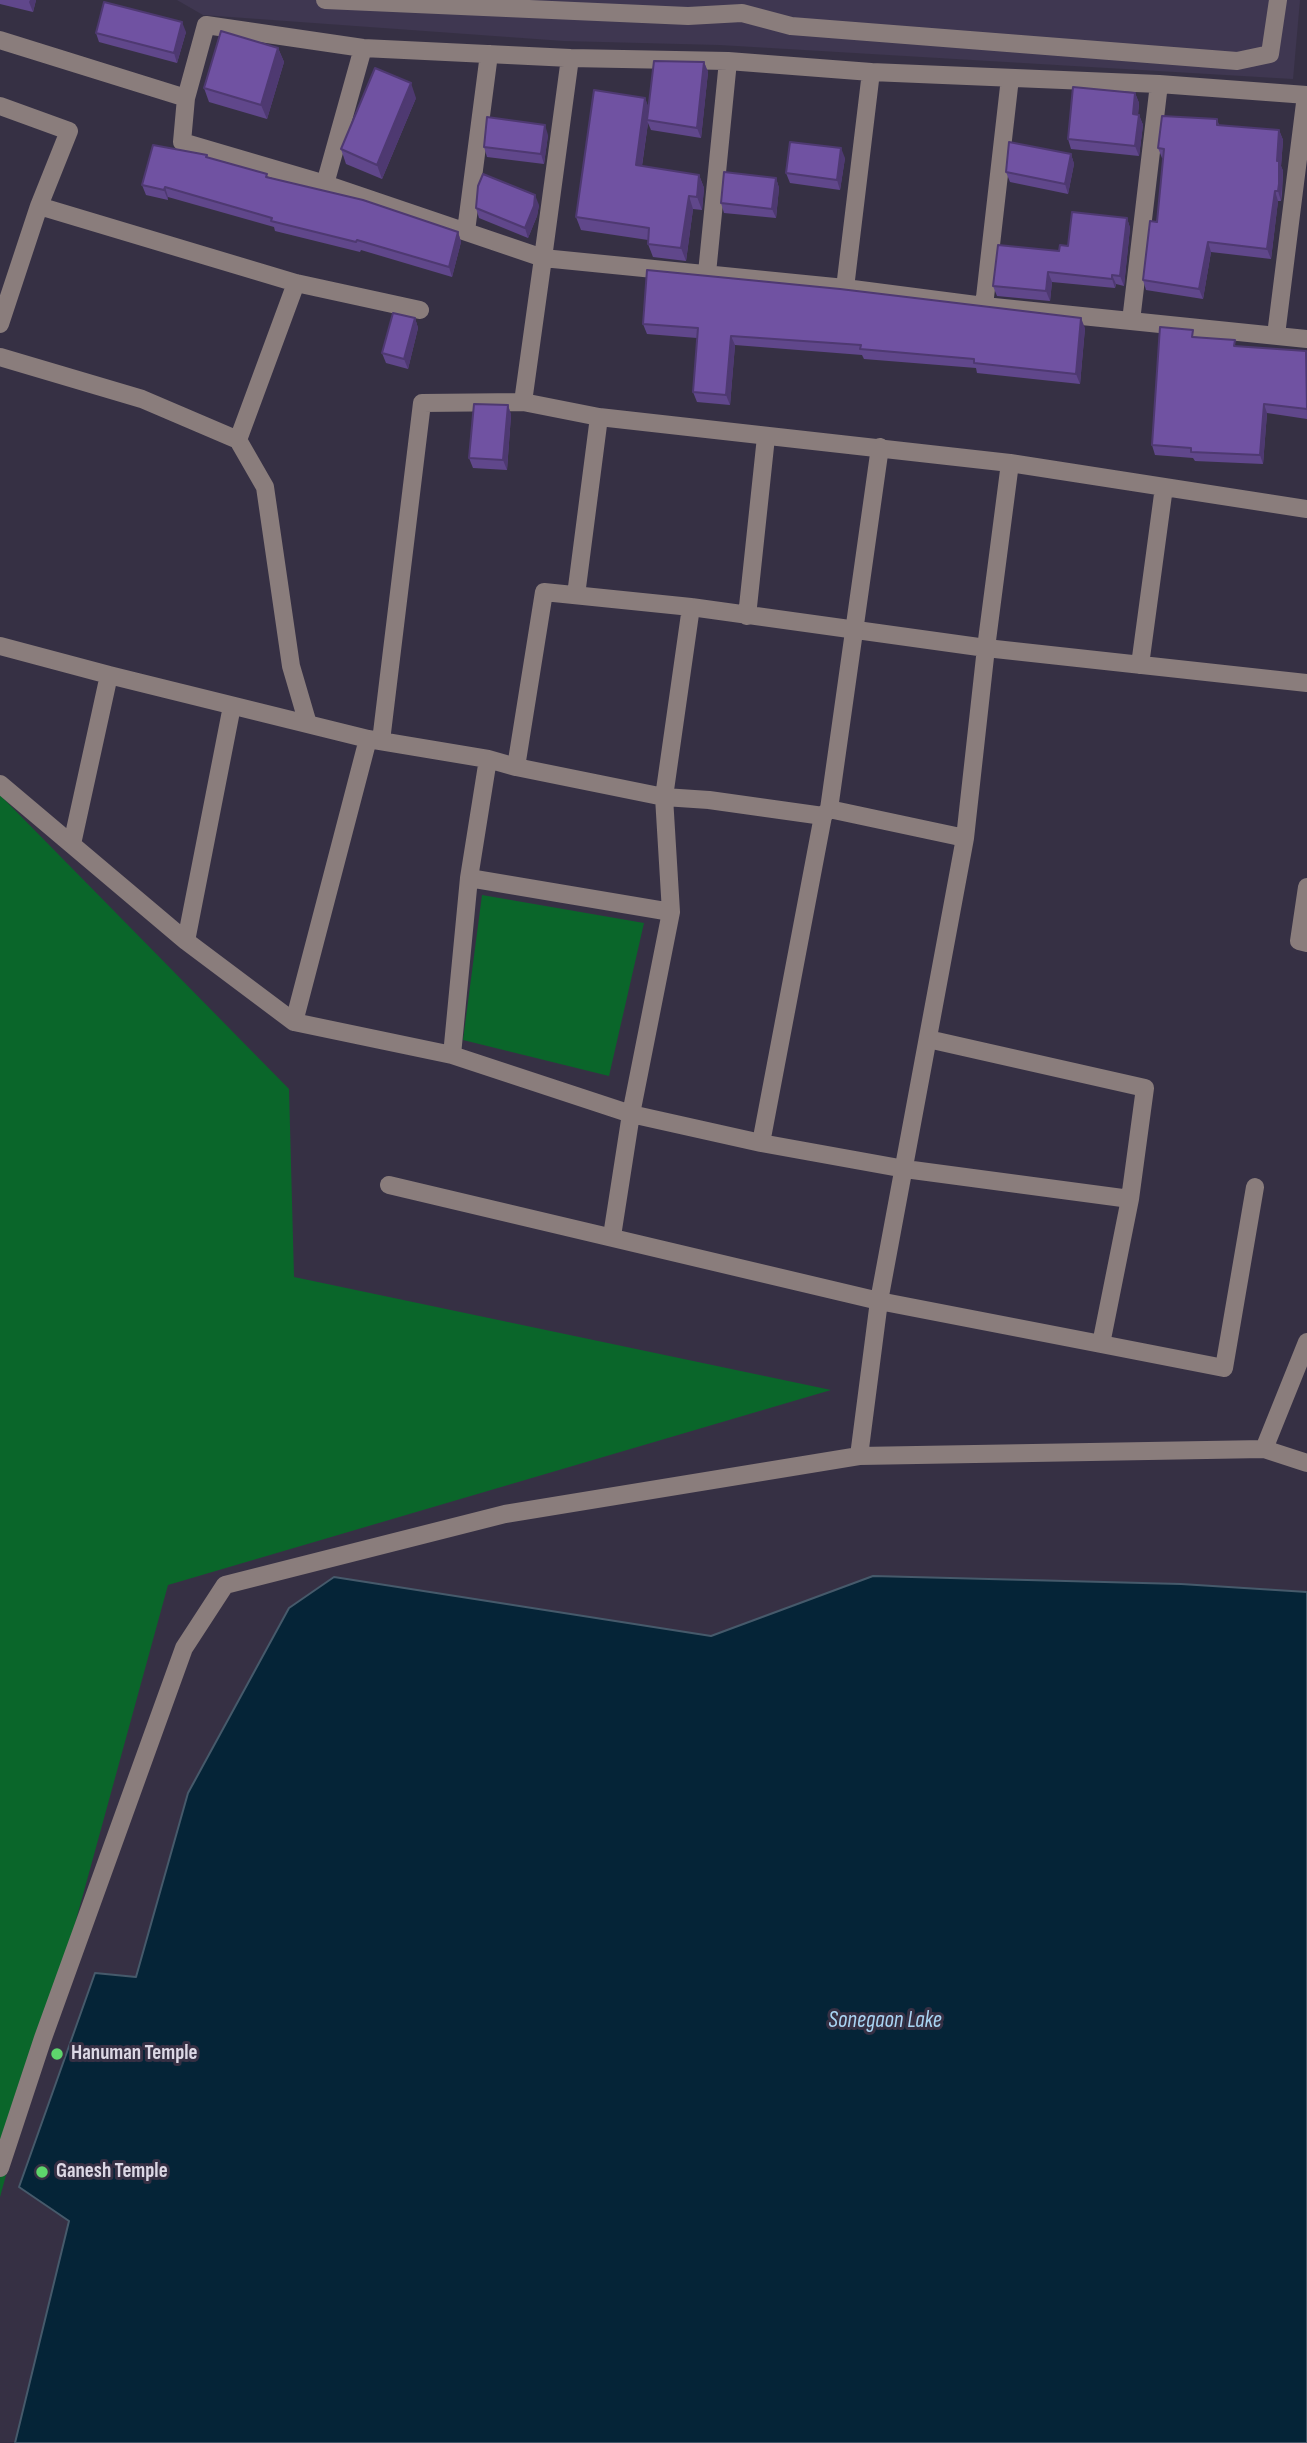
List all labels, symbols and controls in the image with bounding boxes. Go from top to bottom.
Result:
water label: Sonegaon Lake [828,2007,942,2035]
place label: Hanuman Temple [71,2041,198,2067]
marker: Hanuman Temple [49,2046,65,2062]
place label: Ganesh Temple [56,2159,168,2185]
marker: Ganesh Temple [34,2164,50,2180]

